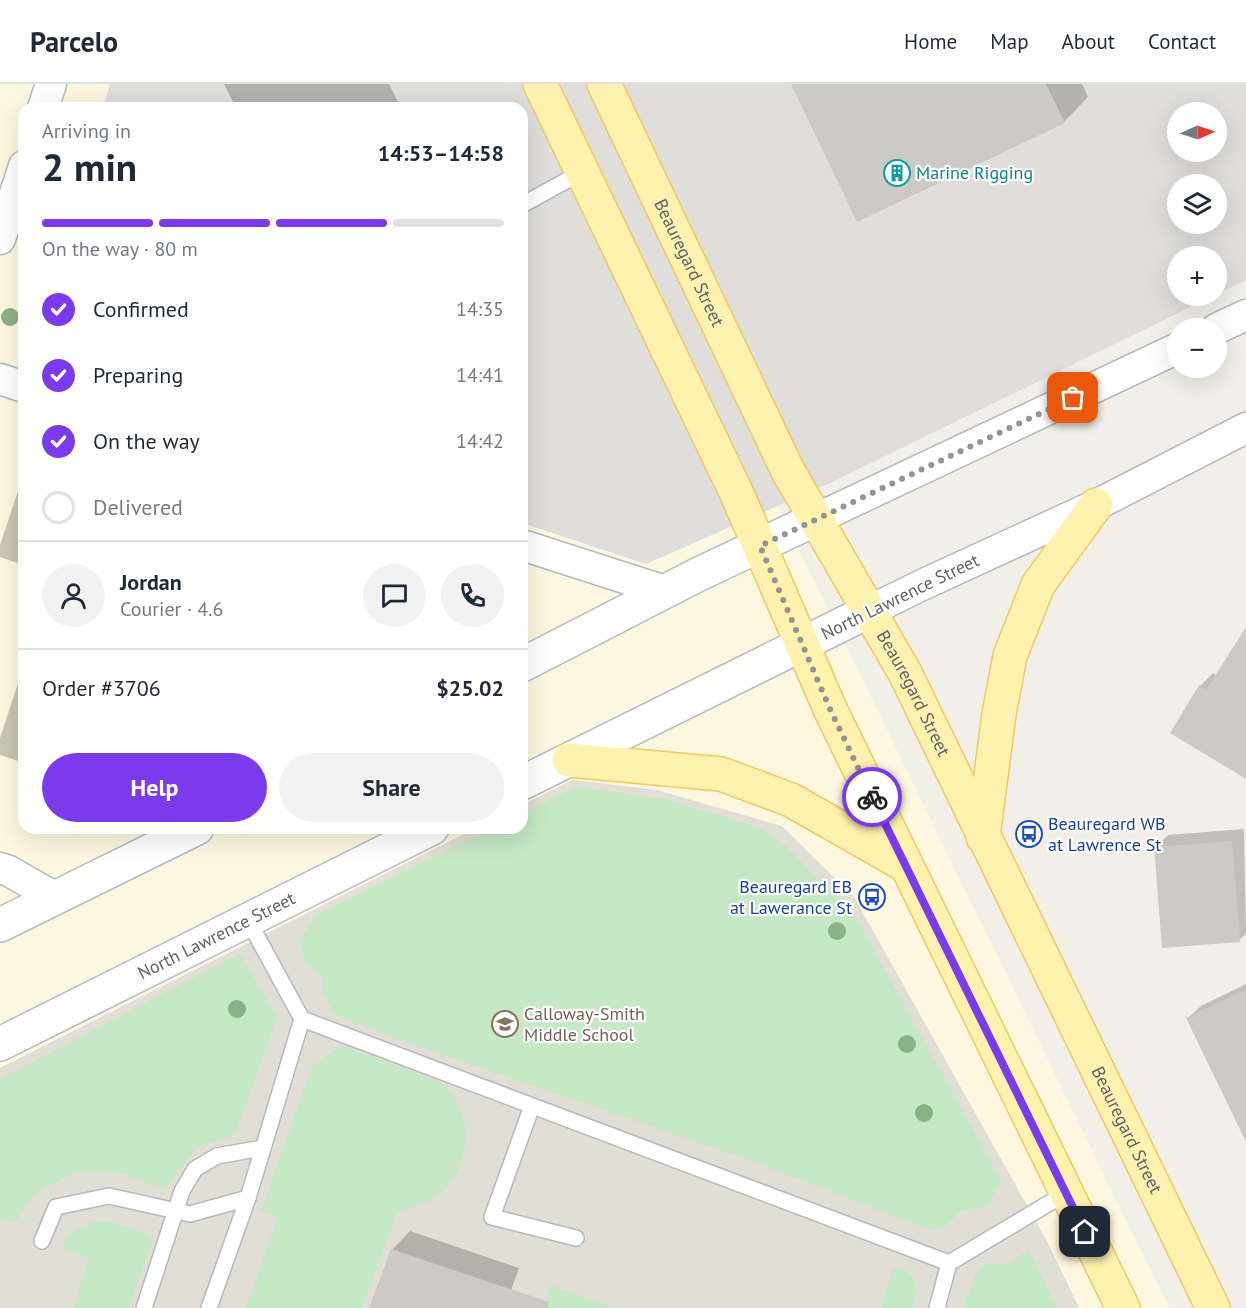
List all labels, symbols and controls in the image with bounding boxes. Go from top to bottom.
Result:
text: Parcelo [30,23,118,60]
text: Home [904,28,957,55]
text: Map [990,28,1029,55]
text: About [1062,28,1115,55]
text: Contact [1148,28,1216,55]
north arrow [1167,102,1227,162]
map controls [1167,102,1227,378]
text: Arriving in [42,118,131,144]
text: 14:53–14:58 [378,139,504,167]
text: 2 min [42,141,137,192]
building icon: Marine Rigging [882,158,912,188]
place label: Marine Rigging [916,161,1033,184]
button: layers [1167,174,1227,234]
street label: Beauregard Street [649,195,730,330]
text: On the way · 80 m [42,236,198,262]
button: + [1167,246,1227,306]
icon: check [42,293,75,326]
text: Confirmed [93,295,189,323]
text: 14:35 [456,296,504,322]
button: − [1167,318,1227,378]
icon: check [42,359,75,392]
text: Preparing [93,361,183,389]
text: 14:41 [456,362,504,388]
pin [1047,372,1098,423]
icon: bag [1056,381,1089,414]
icon: check [42,425,75,458]
text: On the way [93,427,200,455]
text: 14:42 [456,428,504,454]
text: Delivered [93,493,183,521]
street label: North Lawrence Street [817,548,983,645]
button: person [42,564,105,627]
button: chat [363,564,426,627]
button: phone [441,564,504,627]
text: Jordan [120,568,182,596]
text: Courier · 4.6 [120,596,223,622]
street label: Beauregard Street [872,626,956,760]
text: Order #3706 [42,674,161,702]
text: $25.02 [436,674,504,702]
button: Help [42,753,267,822]
button: Share [279,753,504,822]
courier [842,767,902,827]
icon: bike [856,781,889,814]
place label: Beauregard WB at Lawrence St [1048,812,1166,856]
bus stop icon: Beauregard WB at Lawrence St [1014,819,1044,849]
place label: Beauregard EB at Lawerance St [730,875,852,919]
bus stop icon: Beauregard EB at Lawerance St [857,882,887,912]
street label: North Lawrence Street [134,886,299,984]
place label: Calloway-Smith Middle School [524,1002,645,1046]
school or university icon: Calloway-Smith Middle School [490,1009,520,1039]
street label: Beauregard Street [1087,1063,1168,1197]
pin [1059,1206,1110,1257]
icon: home [1068,1215,1101,1248]

